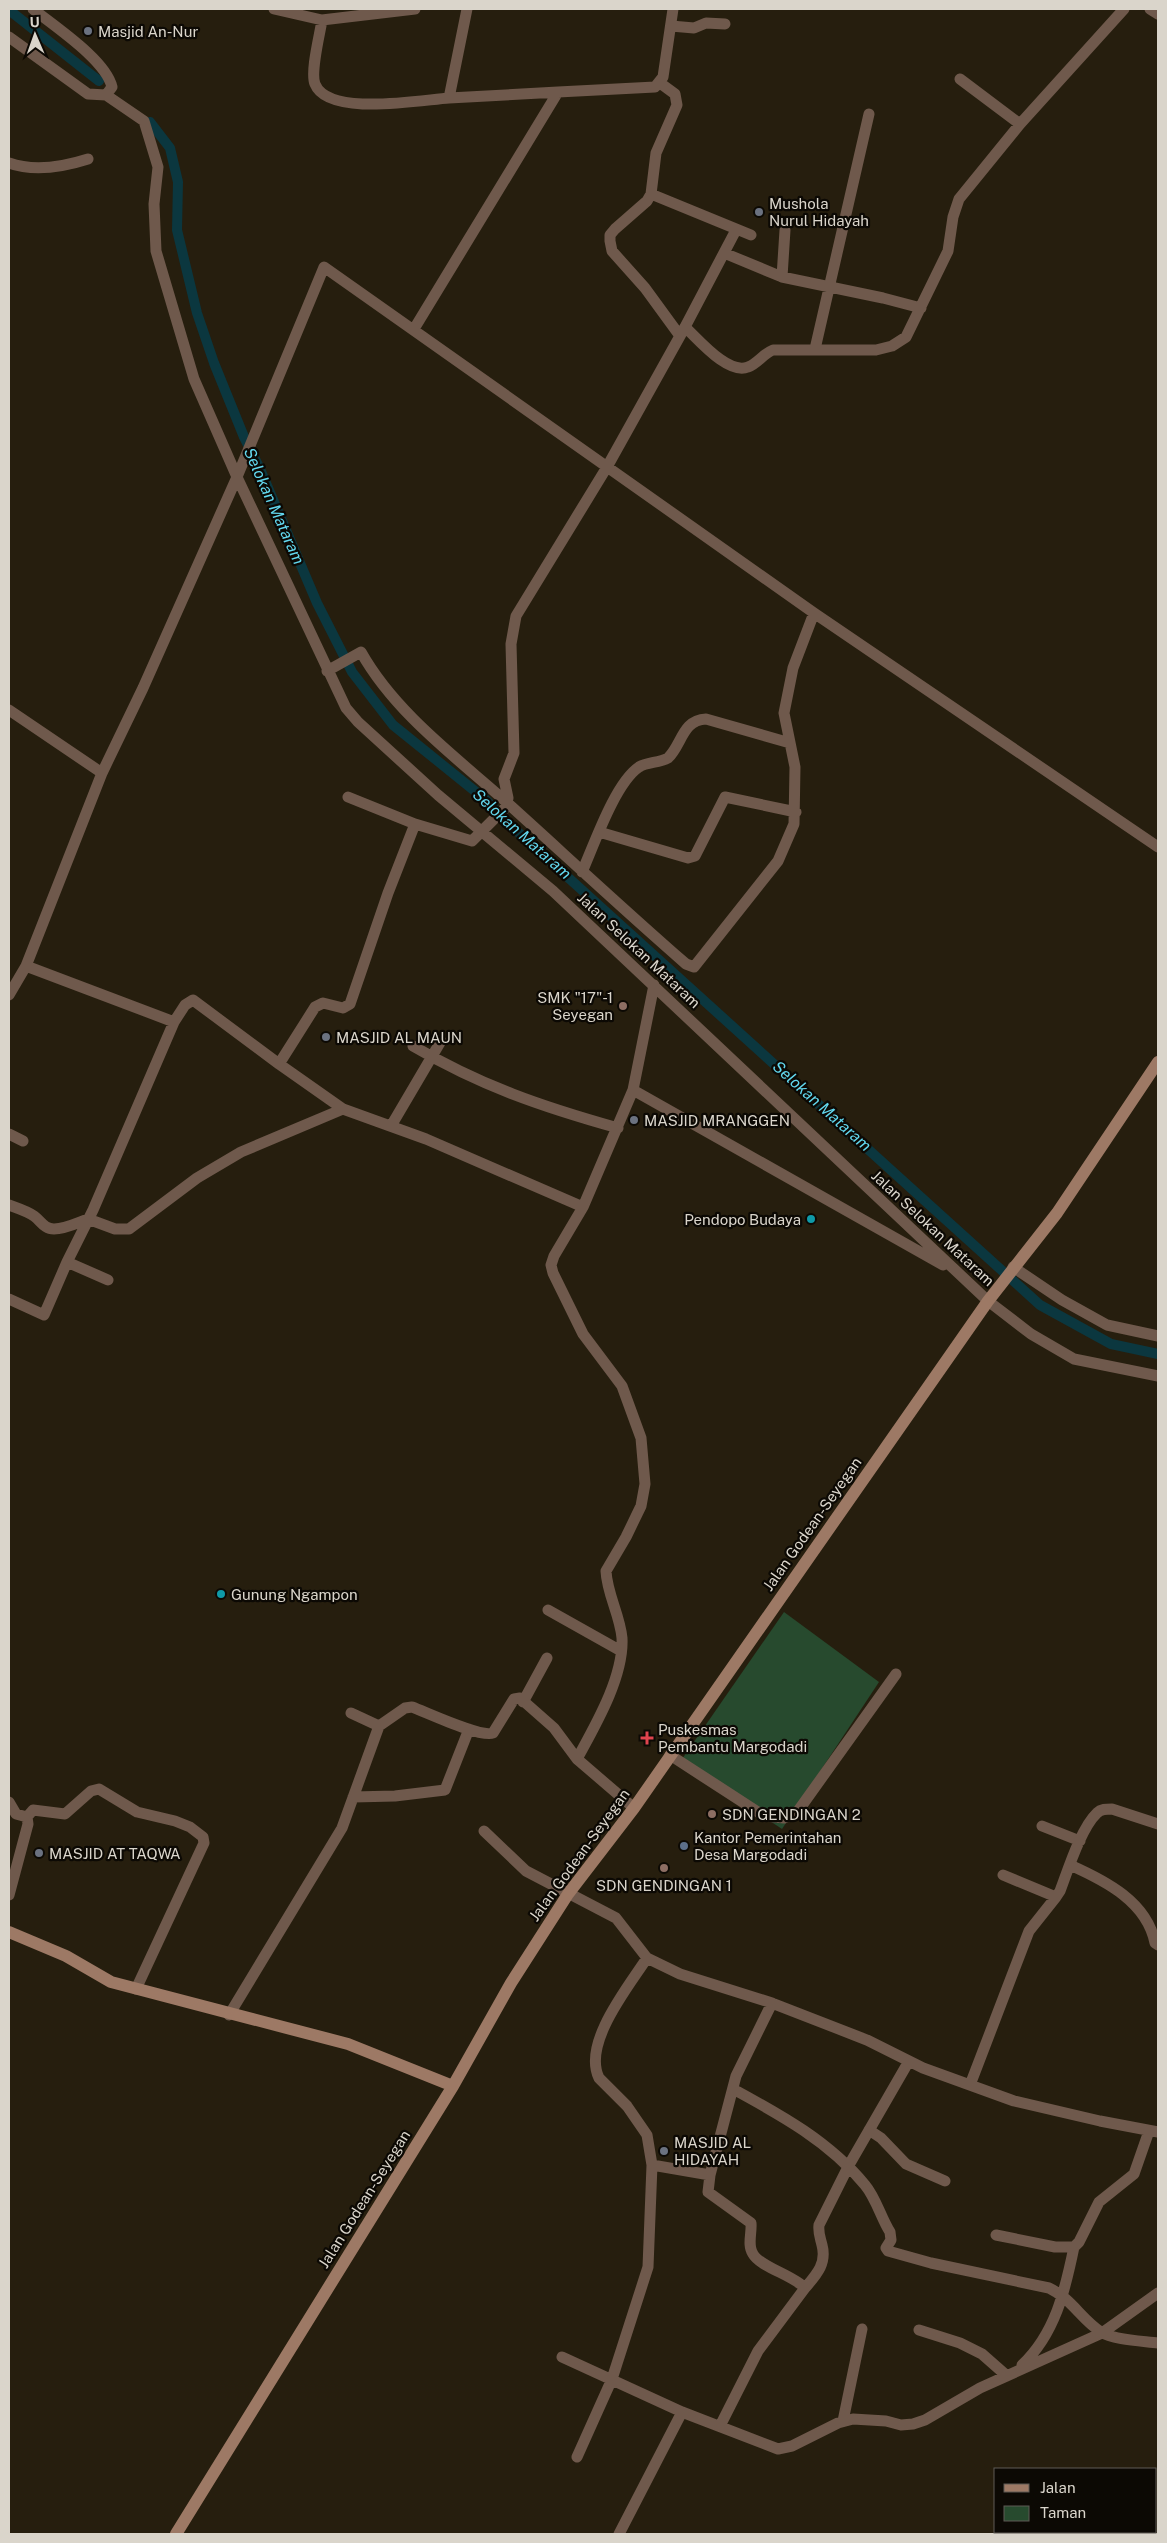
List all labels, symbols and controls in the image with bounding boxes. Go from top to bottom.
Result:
north arrow [10,10,60,60]
text: U [29,14,40,30]
place label: Masjid An-Nur [98,23,198,40]
marker: Masjid An-Nur [82,25,94,37]
place label: Mushola Nurul Hidayah [769,195,869,229]
marker: Mushola Nurul Hidayah [753,206,765,218]
water label: Selokan Mataram [240,445,308,567]
water label: Selokan Mataram [469,785,575,883]
street label: Jalan Selokan Mataram [574,889,704,1011]
place label: SMK "17"-1 Seyegan [537,989,613,1023]
marker: SMK "17"-1 Seyegan [617,1000,629,1012]
place label: MASJID AL MAUN [336,1029,462,1046]
marker: MASJID AL MAUN [320,1031,332,1043]
water label: Selokan Mataram [769,1057,875,1155]
place label: MASJID MRANGGEN [644,1112,790,1129]
marker: MASJID MRANGGEN [628,1114,640,1126]
street label: Jalan Selokan Mataram [868,1167,998,1289]
place label: Pendopo Budaya [684,1211,801,1228]
marker: Pendopo Budaya [805,1213,817,1225]
street label: Jalan Godean-Seyegan [759,1454,865,1594]
place label: Gunung Ngampon [231,1586,358,1603]
marker: Gunung Ngampon [215,1588,227,1600]
place label: Puskesmas Pembantu Margodadi [658,1721,807,1755]
marker: Puskesmas Pembantu Margodadi [640,1731,654,1745]
street label: Jalan Godean-Seyegan [525,1786,633,1924]
place label: SDN GENDINGAN 2 [722,1806,861,1823]
marker: SDN GENDINGAN 2 [706,1808,718,1820]
place label: Kantor Pemerintahan Desa Margodadi [694,1829,841,1863]
marker: Kantor Pemerintahan Desa Margodadi [678,1840,690,1852]
place label: MASJID AT TAQWA [49,1845,181,1862]
marker: MASJID AT TAQWA [33,1847,45,1859]
marker: SDN GENDINGAN 1 [658,1862,670,1874]
place label: SDN GENDINGAN 1 [596,1877,732,1894]
street label: Jalan Godean-Seyegan [315,2127,413,2271]
place label: MASJID AL HIDAYAH [674,2134,751,2168]
marker: MASJID AL HIDAYAH [658,2145,670,2157]
legend [994,2468,1157,2533]
text: Jalan [1040,2479,1076,2496]
text: Taman [1040,2504,1086,2521]

